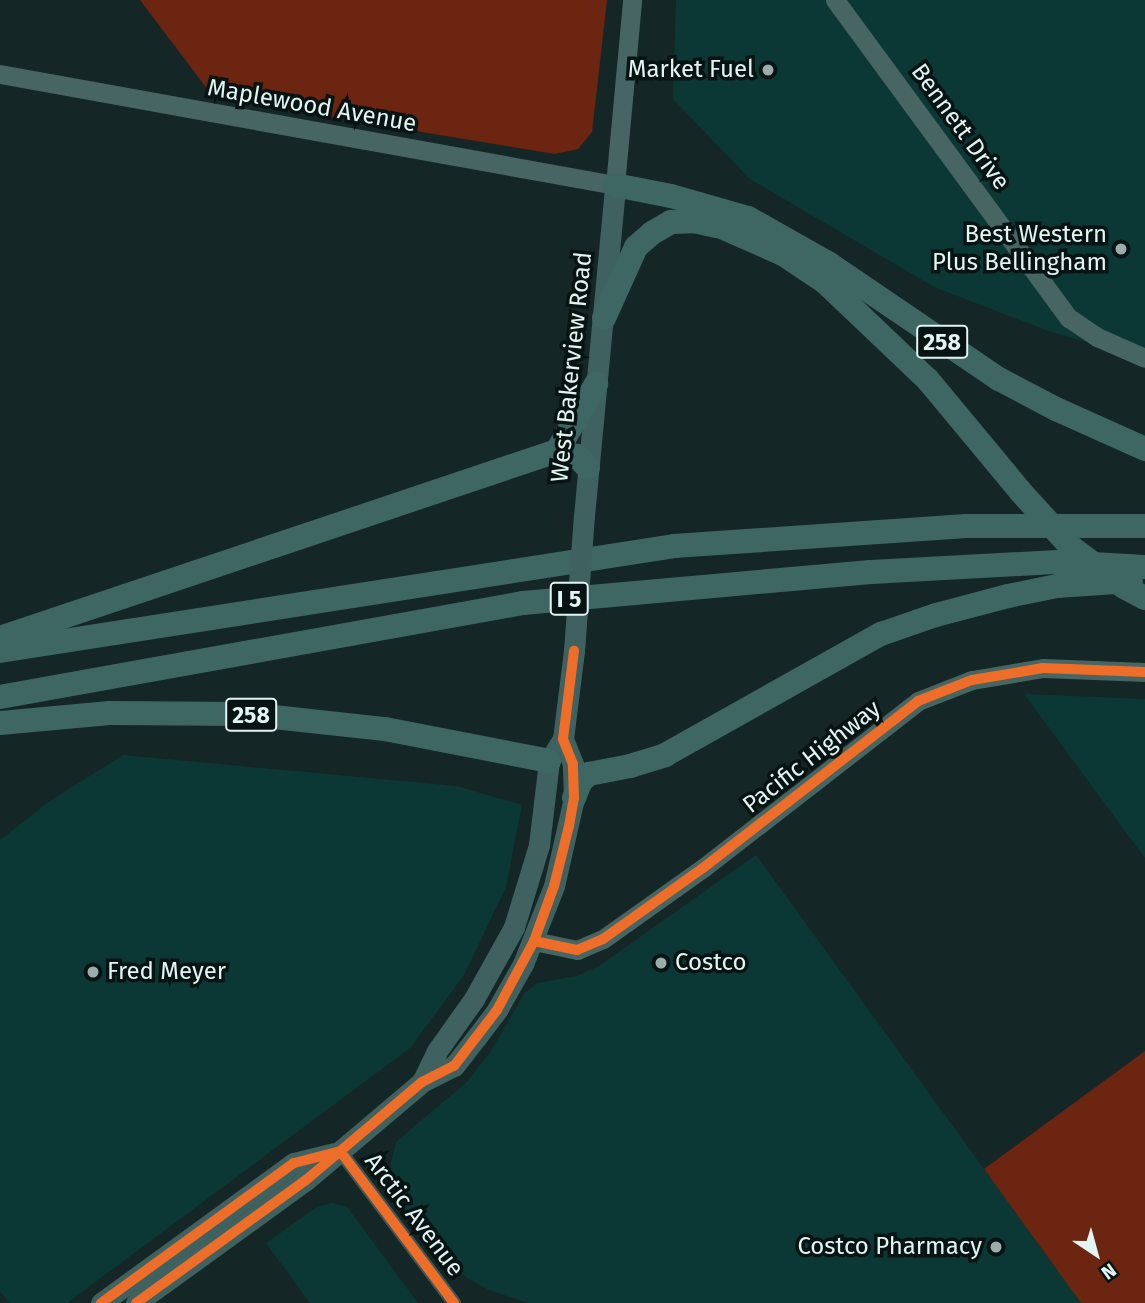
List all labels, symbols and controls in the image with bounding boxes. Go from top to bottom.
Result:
place label: Market Fuel [628,56,754,84]
street label: Bennett Drive [905,58,1015,196]
marker: Market Fuel [760,62,776,78]
street label: Maplewood Avenue [205,73,419,139]
place label: Best Western Plus Bellingham [932,221,1107,277]
marker: Best Western Plus Bellingham [1113,241,1129,257]
street label: West Bakerview Road [546,250,598,484]
road number: 258 [916,322,968,362]
road number: I 5 [548,580,590,618]
street label: Pacific Highway [737,694,887,820]
road number: 258 [225,695,277,734]
place label: Costco [675,949,746,977]
marker: Costco [653,955,669,971]
place label: Fred Meyer [107,958,226,986]
marker: Fred Meyer [85,964,101,980]
street label: Arctic Avenue [358,1148,470,1282]
north arrow [1061,1219,1131,1289]
place label: Costco Pharmacy [797,1233,982,1261]
marker: Costco Pharmacy [988,1239,1004,1255]
text: N [1097,1258,1121,1284]

